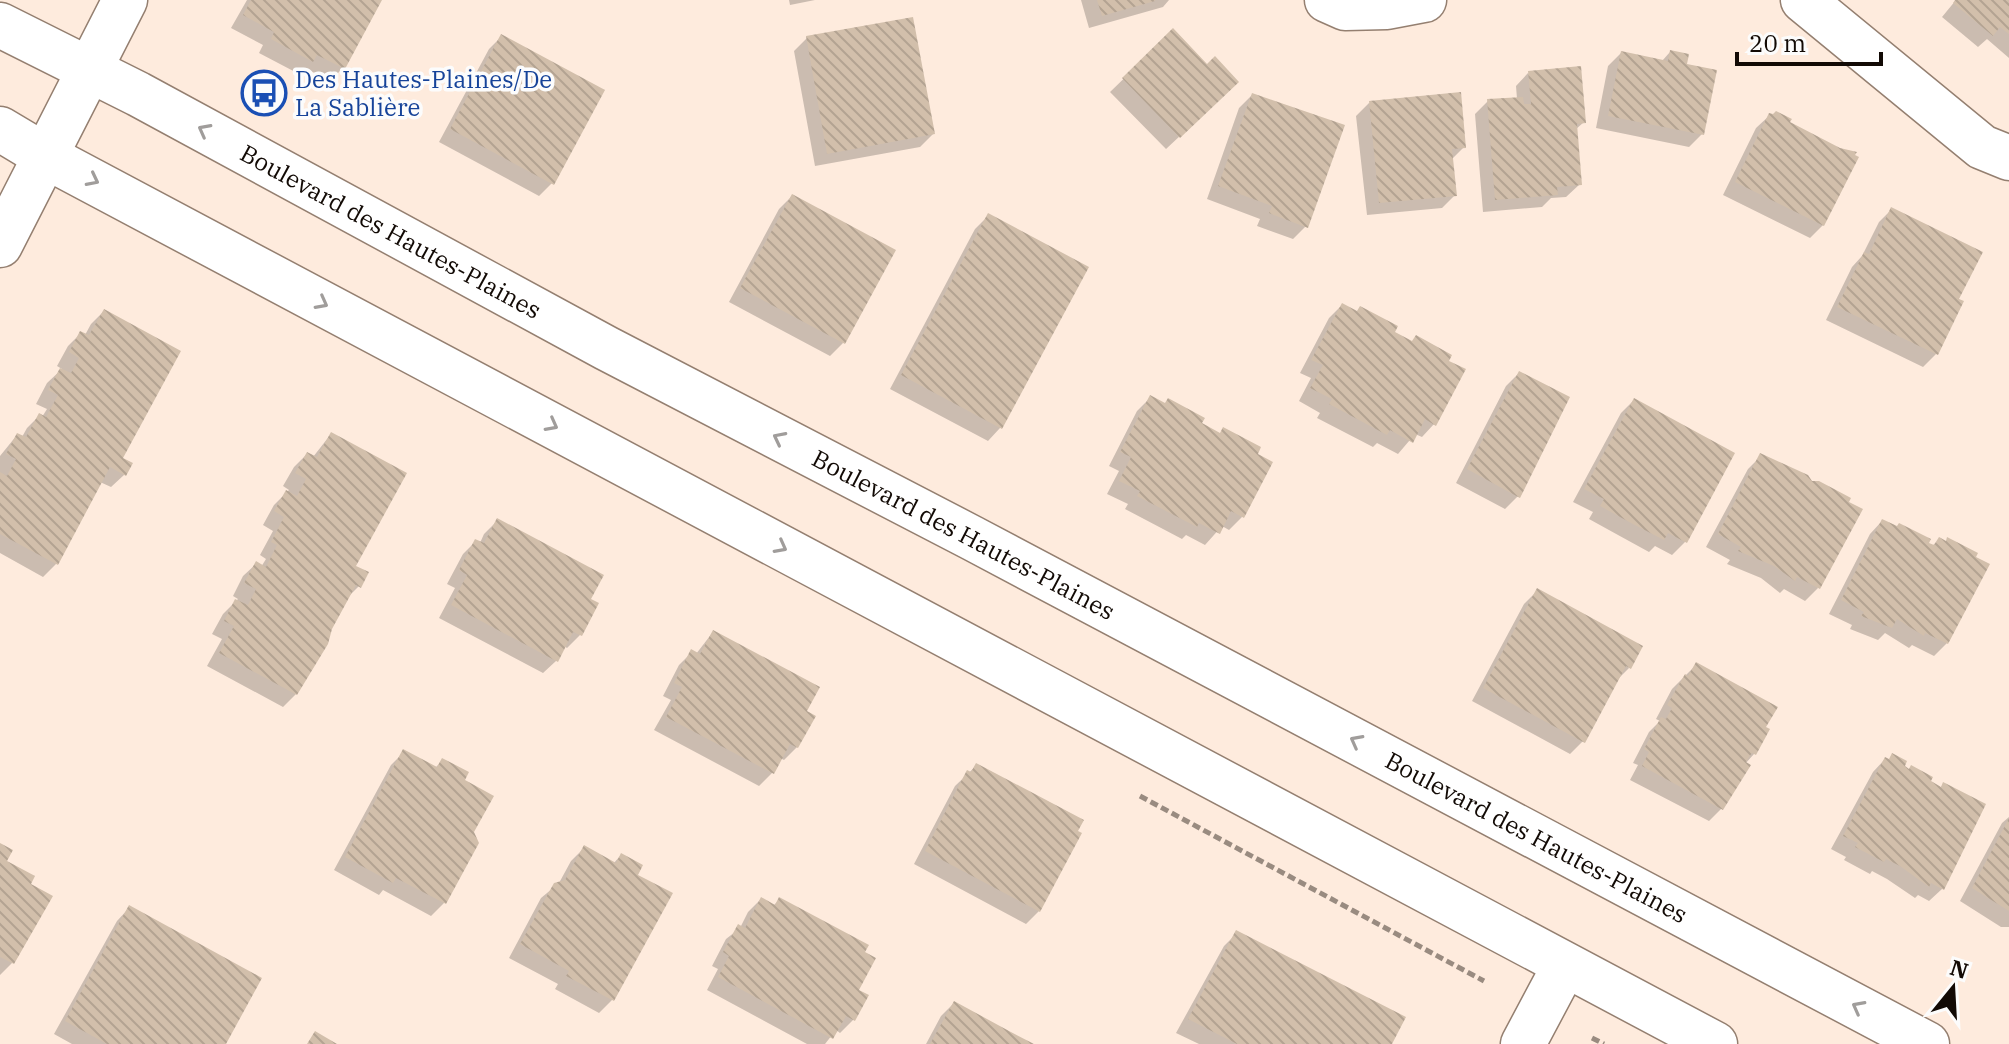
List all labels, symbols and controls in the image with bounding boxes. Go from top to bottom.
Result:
scale bar [1737,16,1881,66]
text: 20 m [1749,27,1806,59]
place label: Des Hautes-Plaines/De La Sablière [295,63,552,123]
bus stop icon: Des Hautes-Plaines/De La Sablière [240,69,288,117]
one-way arrow [199,124,213,140]
street label: Boulevard des Hautes-Plaines [235,137,547,326]
one-way arrow [85,170,100,185]
one-way arrow [313,293,328,309]
one-way arrow [543,416,558,431]
one-way arrow [773,432,788,447]
street label: Boulevard des Hautes-Plaines [807,442,1121,627]
one-way arrow [773,538,787,553]
one-way arrow [1350,736,1364,751]
street label: Boulevard des Hautes-Plaines [1380,744,1693,930]
north arrow [1913,948,1993,1028]
text: N [1947,952,1972,985]
one-way arrow [1852,1002,1866,1017]

